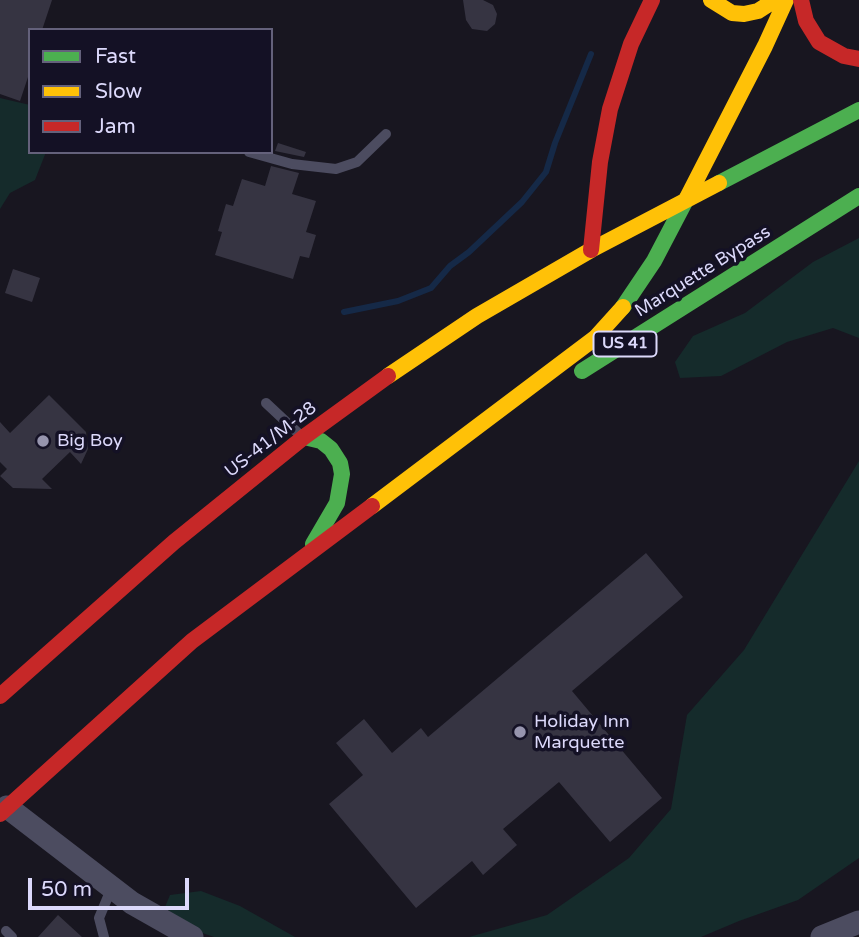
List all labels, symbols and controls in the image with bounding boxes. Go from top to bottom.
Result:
legend [28,28,273,154]
text: Fast [95,44,136,69]
text: Slow [95,79,142,104]
text: Jam [95,114,136,139]
street label: Marquette Bypass [631,222,775,322]
road number: US 41 [594,332,656,356]
street label: US-41/M-28 [221,398,321,482]
place label: Big Boy [57,430,123,452]
marker: Big Boy [35,433,51,449]
place label: Holiday Inn Marquette [534,711,630,754]
marker: Holiday Inn Marquette [512,724,528,740]
scale bar [32,864,192,908]
text: 50 m [41,877,92,902]

